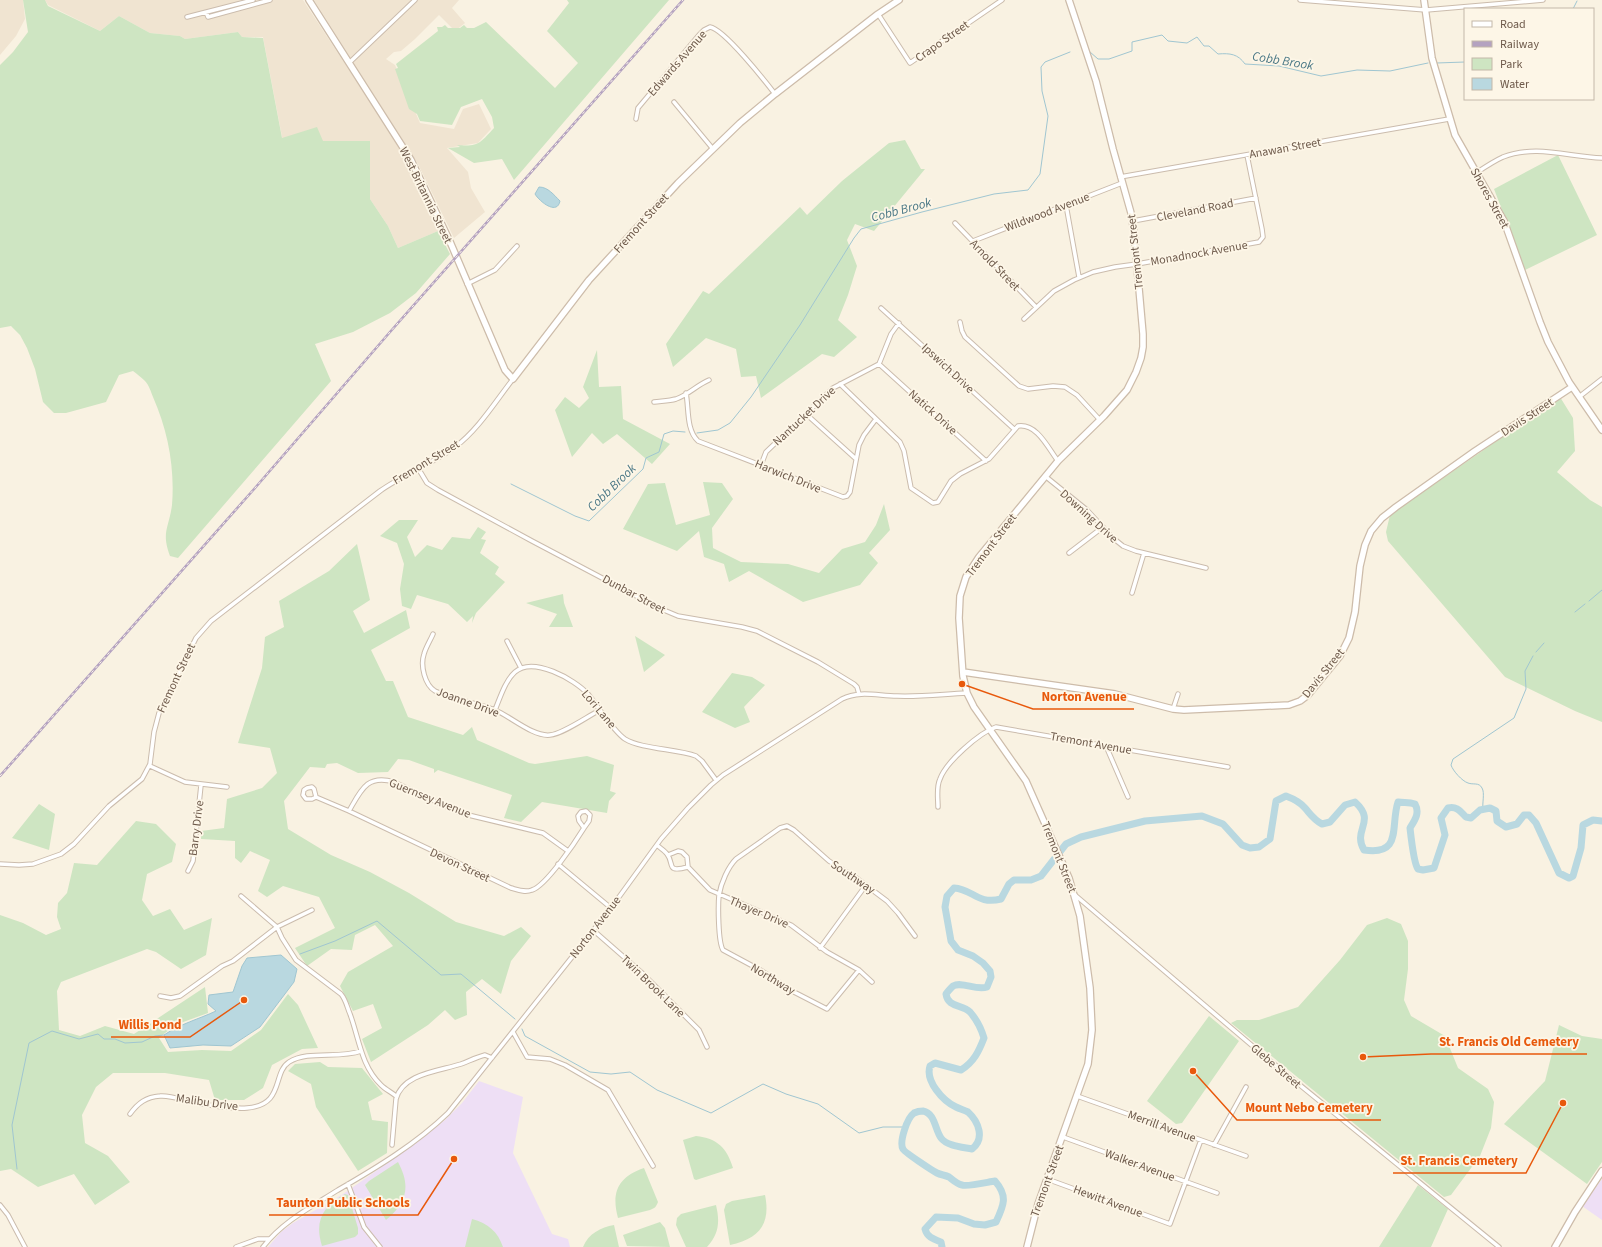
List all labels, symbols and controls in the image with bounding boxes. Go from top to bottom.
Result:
legend [1464,8,1594,100]
text: Road [1500,16,1526,33]
street label: Crapo Street [912,17,973,66]
street label: Edwards Avenue [644,27,711,100]
text: Railway [1500,36,1539,53]
water label: Cobb Brook [1251,47,1315,75]
text: Park [1500,56,1522,73]
text: Water [1500,76,1530,93]
street label: Anawan Street [1248,134,1322,163]
street label: West Britannia Street [395,144,456,246]
street label: Shores Street [1466,165,1513,232]
street label: Wildwood Avenue [1002,188,1092,236]
street label: Fremont Street [610,190,673,257]
water label: Cobb Brook [869,193,934,227]
street label: Cleveland Road [1155,195,1235,226]
street label: Tremont Street [1123,214,1148,290]
street label: Arnold Street [966,236,1024,295]
street label: Monadnock Avenue [1149,237,1249,270]
street label: Ipswich Drive [917,339,978,397]
street label: Nantucket Drive [769,383,840,450]
street label: Natick Drive [905,386,961,439]
street label: Davis Street [1498,394,1557,441]
street label: Fremont Street [390,436,463,489]
street label: Harwich Drive [752,455,824,498]
water label: Cobb Brook [583,459,641,516]
street label: Downing Drive [1056,486,1122,547]
street label: Tremont Street [962,510,1021,581]
street label: Dunbar Street [599,571,668,618]
street label: Fremont Street [153,641,200,716]
street label: Davis Street [1298,645,1349,702]
street label: Joanne Drive [434,683,502,722]
callout: Norton Avenue [1033,684,1134,709]
street label: Lori Lane [577,686,620,732]
text: Norton Avenue [1041,688,1127,706]
street label: Tremont Avenue [1049,728,1133,759]
street label: Guernsey Avenue [386,774,473,823]
street label: Barry Drive [185,799,208,857]
street label: Tremont Street [1037,819,1081,895]
street label: Devon Street [427,844,493,887]
street label: Southway [827,856,879,899]
street label: Thayer Drive [726,892,791,933]
street label: Norton Avenue [566,893,625,962]
street label: Twin Brook Lane [617,951,689,1021]
street label: Northway [747,959,799,1000]
callout: Willis Pond [111,1012,190,1037]
text: Willis Pond [118,1016,182,1034]
callout: St. Francis Old Cemetery [1431,1029,1587,1054]
text: St. Francis Old Cemetery [1439,1033,1579,1051]
street label: Glebe Street [1247,1040,1305,1093]
street label: Malibu Drive [175,1090,239,1115]
callout: Mount Nebo Cemetery [1237,1095,1381,1120]
text: Mount Nebo Cemetery [1245,1099,1373,1117]
street label: Merrill Avenue [1125,1106,1198,1147]
street label: Tremont Street [1027,1143,1068,1220]
street label: Walker Avenue [1102,1145,1177,1186]
callout: St. Francis Cemetery [1393,1148,1526,1173]
text: St. Francis Cemetery [1400,1152,1518,1170]
street label: Hewitt Avenue [1071,1181,1145,1222]
callout: Taunton Public Schools [269,1190,418,1215]
text: Taunton Public Schools [276,1194,410,1212]

